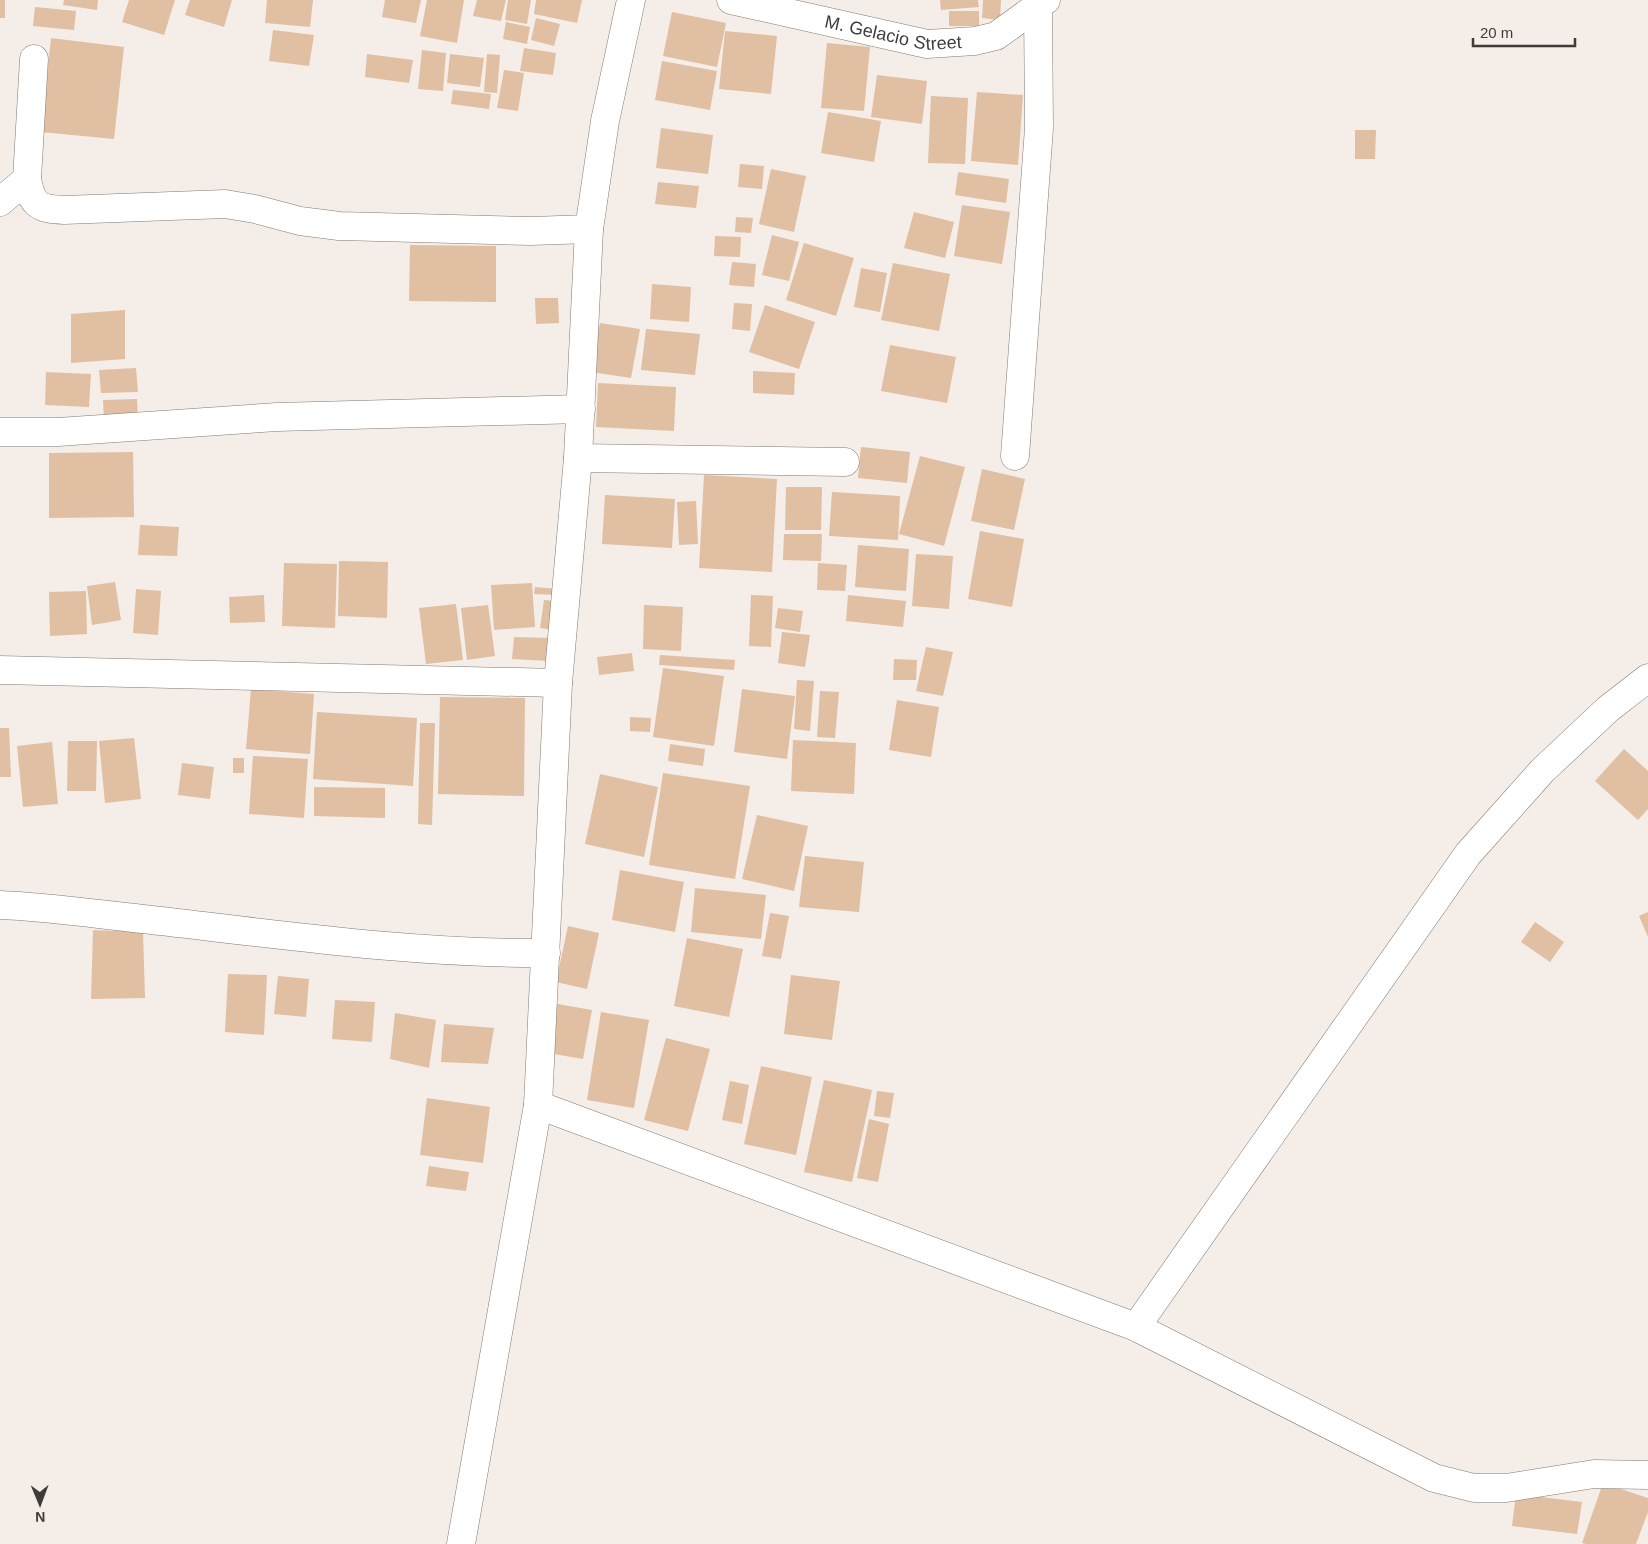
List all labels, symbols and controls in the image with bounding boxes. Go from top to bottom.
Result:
street label: M. Gelacio Street [823,11,962,54]
scale bar [1473,15,1576,47]
text: 20 m [1480,24,1513,41]
north arrow [15,1479,65,1529]
text: N [35,1509,45,1525]

